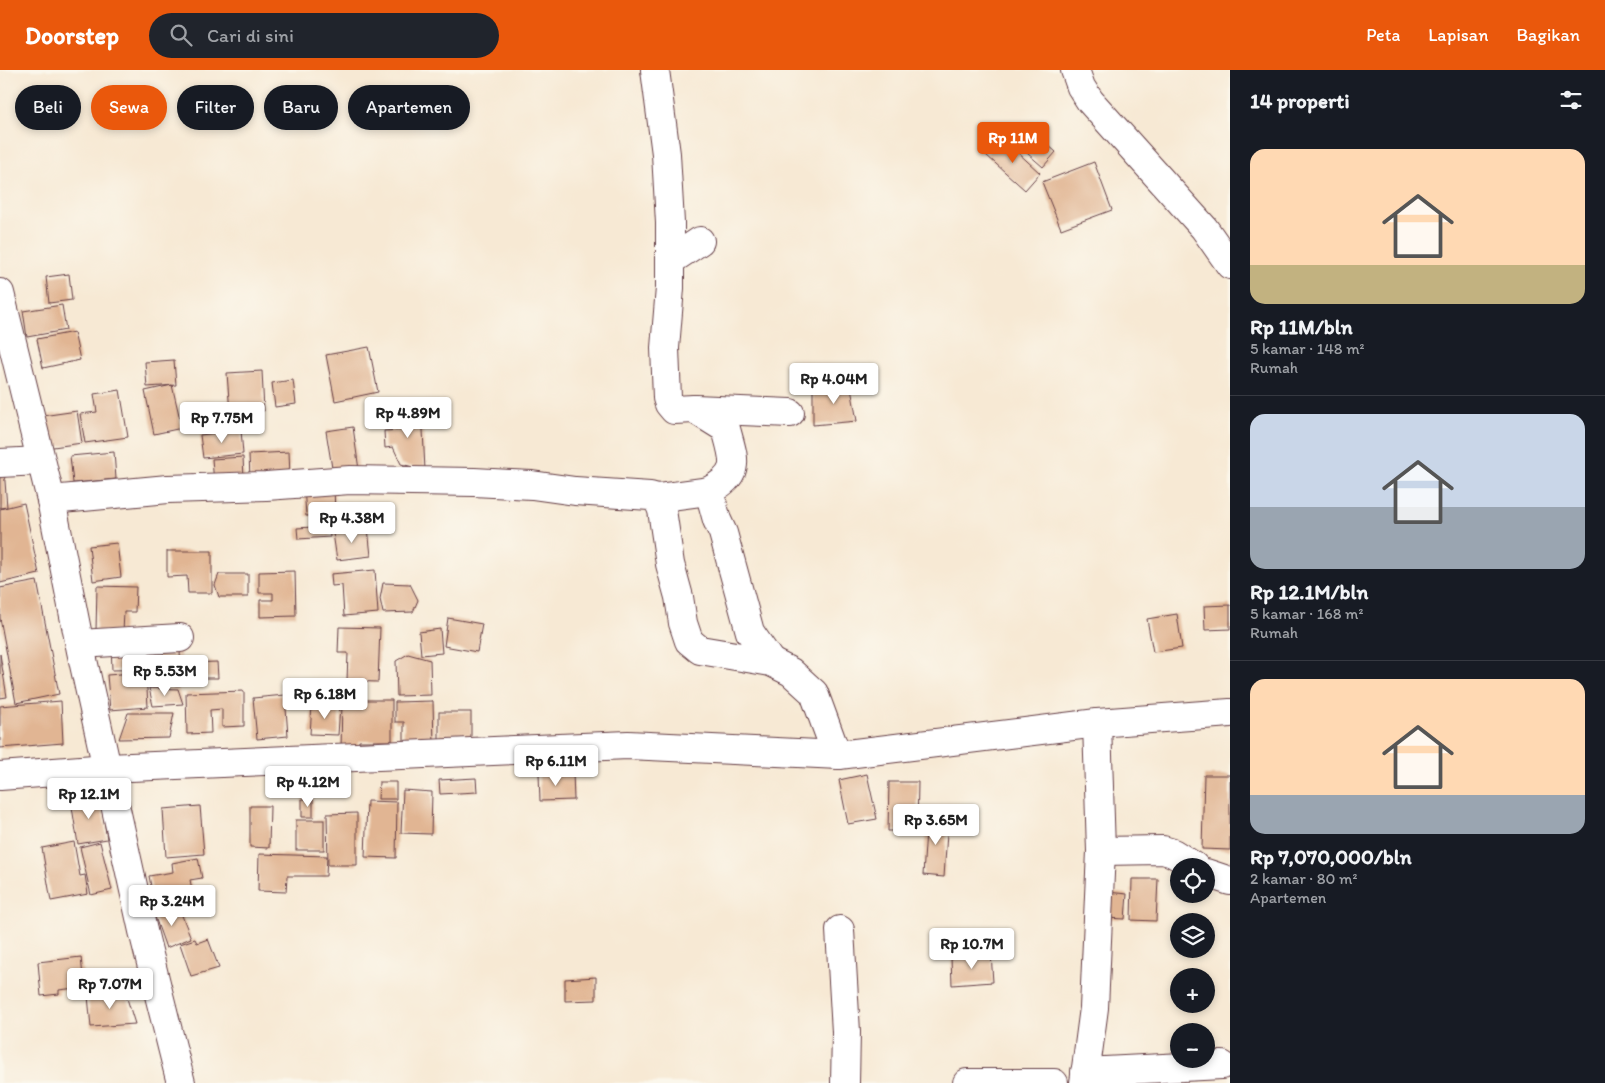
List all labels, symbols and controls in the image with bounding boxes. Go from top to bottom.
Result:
search box [149,13,499,58]
text: Doorstep [25,21,119,50]
icon: search [167,21,195,49]
text: Cari di sini [207,24,294,47]
text: Peta [1366,24,1400,46]
text: Lapisan [1428,24,1488,46]
text: Bagikan [1516,24,1580,46]
chip: Beli [15,85,81,130]
chip: Sewa [91,85,167,130]
chip: Filter [177,85,254,130]
chip: Baru [264,85,338,130]
chip: Apartemen [348,85,470,130]
icon: filters [1557,86,1585,114]
text: 14 properti [1250,88,1349,113]
pin: Rp 11M [972,122,1054,164]
text: Rp 11M [988,128,1038,147]
icon: home [1373,181,1463,271]
text: Rp 11M/bln [1250,314,1353,339]
text: 5 kamar · 148 m² [1250,339,1365,358]
text: Rumah [1250,358,1298,377]
pin: Rp 4.04M [782,362,886,405]
text: Rp 4.04M [800,369,868,388]
pin: Rp 4.89M [356,396,460,439]
pin: Rp 7.75M [170,402,274,444]
text: Rp 4.89M [376,403,441,422]
text: Rp 7.75M [191,408,253,427]
icon: home [1373,447,1463,537]
pin: Rp 4.38M [300,502,404,544]
text: Rp 4.38M [319,508,385,527]
text: Rp 12.1M/bln [1250,579,1368,604]
text: 5 kamar · 168 m² [1250,604,1363,623]
text: Rumah [1250,623,1298,642]
pin: Rp 5.53M [113,654,217,697]
text: Rp 5.53M [133,661,197,680]
pin: Rp 6.18M [273,678,377,720]
text: Rp 6.18M [294,684,356,703]
icon: home [1373,712,1463,802]
pin: Rp 6.11M [504,744,608,787]
text: Rp 6.11M [525,751,587,770]
pin: Rp 4.12M [256,766,360,808]
text: Rp 4.12M [276,772,340,791]
pin: Rp 12.1M [37,778,141,820]
text: Rp 12.1M [58,784,120,803]
pin: Rp 3.65M [884,804,988,846]
text: Rp 3.65M [904,810,968,829]
text: Rp 7,070,000/bln [1250,844,1412,869]
map controls [1170,858,1215,1068]
button: locate [1170,858,1215,903]
text: 2 kamar · 80 m² [1250,869,1357,888]
pin: Rp 3.24M [120,884,224,927]
text: Apartemen [1250,888,1326,907]
text: Rp 3.24M [140,891,205,910]
button: layers [1170,913,1215,958]
pin: Rp 10.7M [920,928,1024,970]
text: Rp 10.7M [940,934,1004,953]
pin: Rp 7.07M [58,968,162,1010]
button: + [1170,968,1215,1013]
text: Rp 7.07M [78,974,142,993]
button: − [1170,1023,1215,1068]

